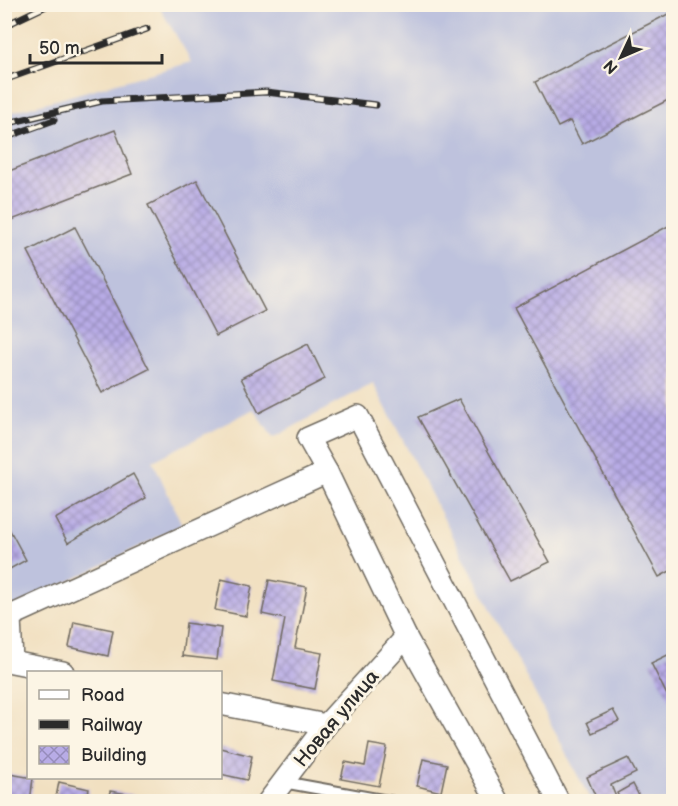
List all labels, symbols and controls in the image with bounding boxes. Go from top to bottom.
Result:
scale bar [30,27,162,65]
north arrow [591,27,651,87]
text: 50 m [39,38,80,59]
text: N [600,55,622,77]
street label: Новая улица [289,665,384,772]
legend [27,671,222,779]
text: Road [81,685,125,706]
text: Railway [81,715,143,736]
text: Building [81,745,147,766]

